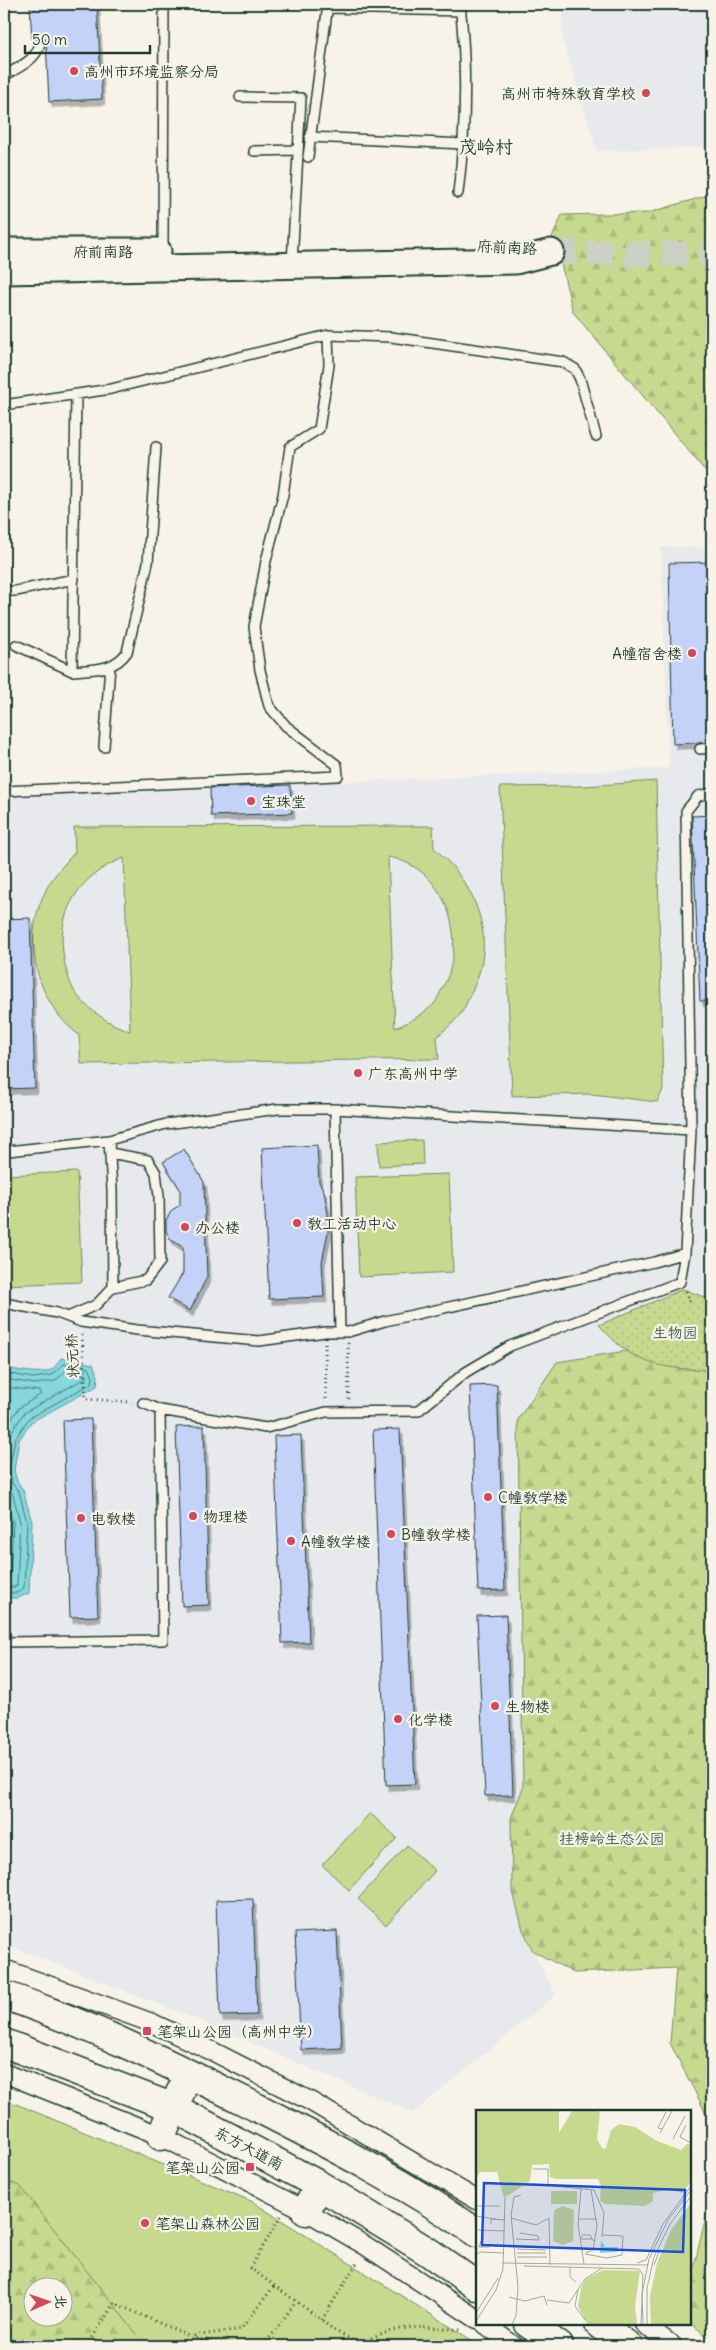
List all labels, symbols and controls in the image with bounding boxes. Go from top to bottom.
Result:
scale bar [25,22,150,54]
text: 50 m [32,30,67,49]
place label: 高州市环境监察分局 [84,62,219,81]
marker: 高州市环境监察分局 [68,65,80,77]
place label: 高州市特殊教育学校 [501,84,636,103]
marker: 高州市特殊教育学校 [640,87,652,99]
district label: 茂岭村 [459,135,513,158]
street label: 府前南路 [477,236,537,258]
street label: 府前南路 [73,242,133,261]
place label: A幢宿舍楼 [612,644,682,663]
marker: A幢宿舍楼 [686,647,698,659]
place label: 宝珠堂 [261,792,306,811]
marker: 宝珠堂 [245,795,257,807]
place label: 广东高州中学 [368,1064,458,1083]
marker: 广东高州中学 [352,1067,364,1079]
place label: 教工活动中心 [307,1214,397,1233]
marker: 教工活动中心 [291,1217,303,1229]
place label: 办公楼 [195,1218,240,1237]
marker: 办公楼 [179,1221,191,1233]
park label: 生物园 [652,1323,698,1342]
street label: 状元桥 [61,1333,83,1379]
place label: C幢教学楼 [498,1488,568,1507]
marker: C幢教学楼 [482,1491,494,1503]
place label: 物理楼 [203,1507,248,1526]
place label: 电教楼 [91,1509,136,1528]
marker: 物理楼 [187,1510,199,1522]
marker: 电教楼 [75,1512,87,1524]
place label: B幢教学楼 [401,1525,471,1544]
marker: B幢教学楼 [385,1528,397,1540]
place label: A幢教学楼 [301,1532,371,1551]
marker: A幢教学楼 [285,1535,297,1547]
place label: 生物楼 [505,1697,550,1716]
marker: 生物楼 [489,1700,501,1712]
place label: 化学楼 [408,1710,453,1729]
marker: 化学楼 [392,1713,404,1725]
park label: 挂榜岭生态公园 [559,1829,665,1848]
place label: 笔架山公园（高州中学） [157,2022,322,2041]
marker: 笔架山公园（高州中学） [141,2025,153,2037]
inset map [476,2110,691,2325]
street label: 东方大道南 [211,2122,287,2174]
place label: 笔架山公园 [165,2158,240,2177]
marker: 笔架山公园 [244,2161,256,2173]
place label: 笔架山森林公园 [155,2214,260,2233]
marker: 笔架山森林公园 [139,2217,151,2229]
north arrow [22,2278,72,2328]
text: 北 [52,2294,70,2309]

